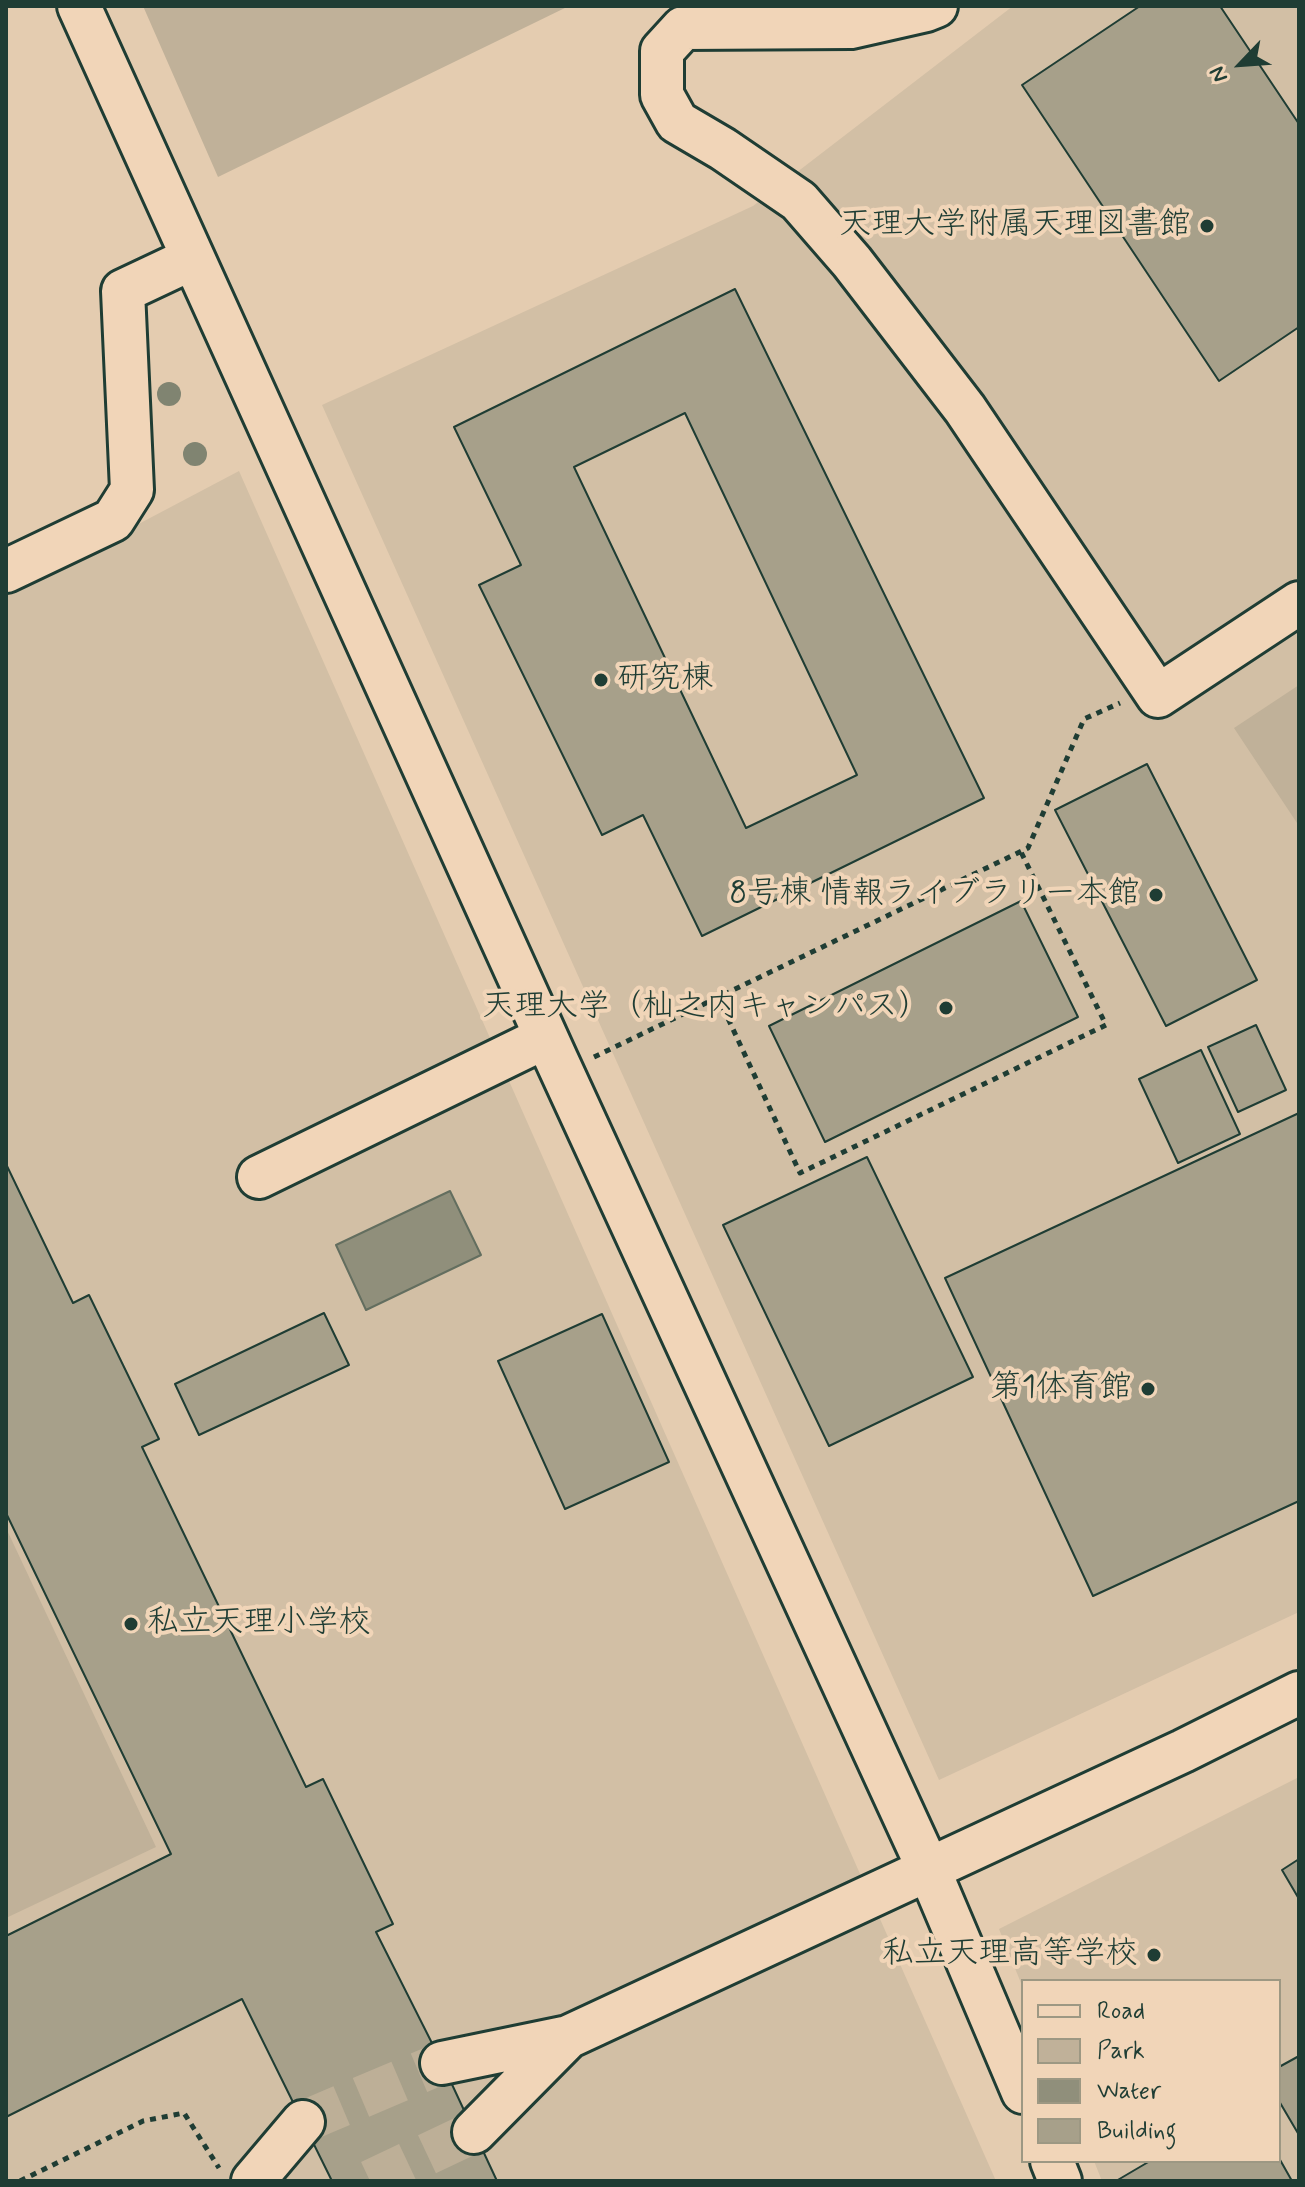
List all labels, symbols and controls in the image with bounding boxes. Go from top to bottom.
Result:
north arrow [1201,24,1281,104]
text: N [1203,62,1235,87]
place label: 天理大学附属天理図書館 [839,207,1191,245]
marker: 天理大学附属天理図書館 [1198,217,1216,235]
place label: 研究棟 [617,661,713,699]
marker: 研究棟 [592,671,610,689]
place label: 8号棟 情報ライブラリー本館 [729,876,1140,914]
marker: 8号棟 情報ライブラリー本館 [1147,886,1165,904]
place label: 天理大学（杣之内キャンパス） [482,989,930,1027]
marker: 天理大学（杣之内キャンパス） [937,999,955,1017]
place label: 第1体育館 [990,1370,1132,1408]
marker: 第1体育館 [1139,1380,1157,1398]
place label: 私立天理小学校 [147,1605,371,1643]
marker: 私立天理小学校 [122,1615,140,1633]
place label: 私立天理高等学校 [882,1936,1138,1974]
marker: 私立天理高等学校 [1145,1946,1163,1964]
legend [1021,1979,1281,2163]
text: Road [1097,1996,1145,2027]
text: Park [1097,2036,1145,2067]
text: Water [1097,2076,1161,2107]
text: Building [1097,2116,1177,2147]

